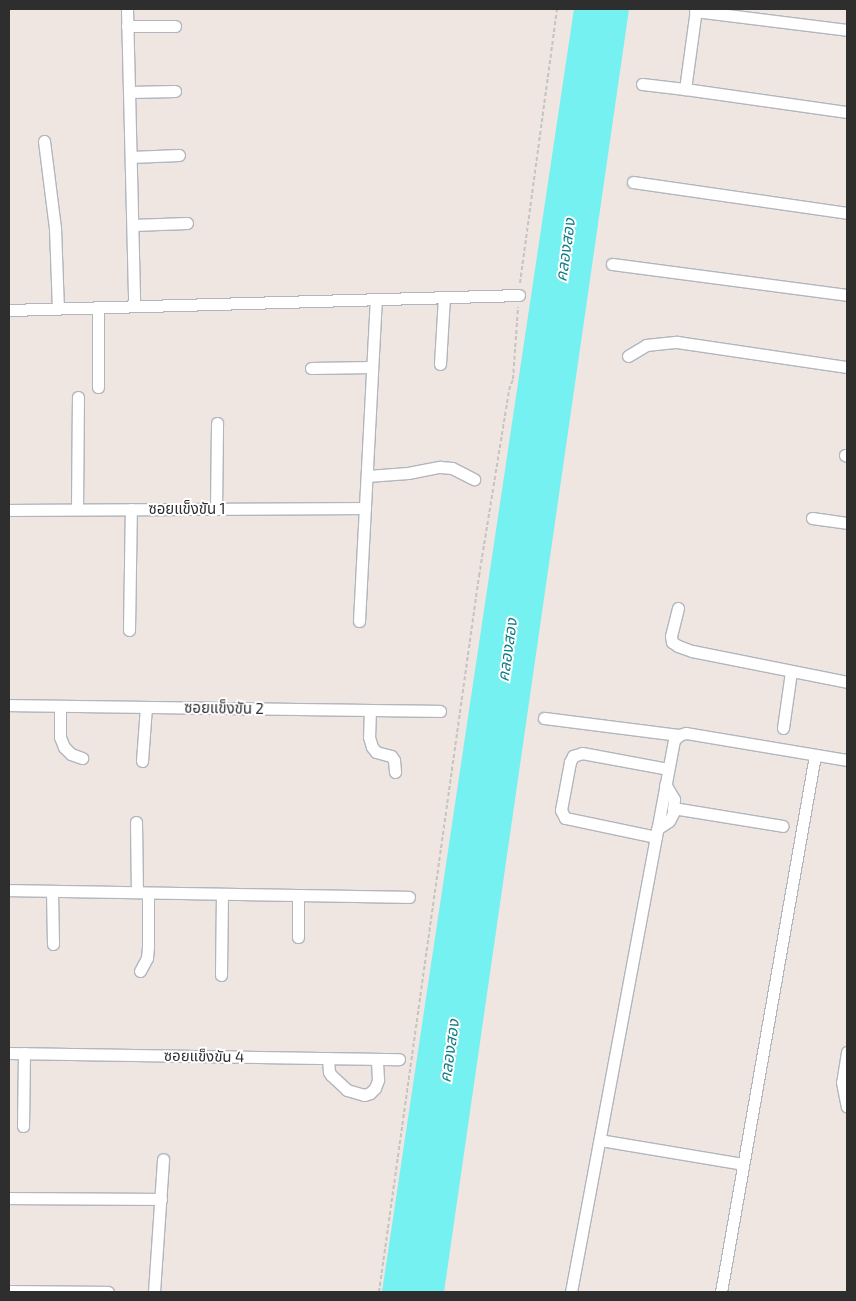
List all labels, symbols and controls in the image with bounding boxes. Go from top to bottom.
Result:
water label: คลองสอง [551,217,579,283]
street label: ซอยแข็งขัน 1 [148,500,226,518]
water label: คลองสอง [493,617,521,683]
street label: ซอยแข็งขัน 2 [184,698,264,718]
water label: คลองสอง [435,1018,463,1084]
street label: ซอยแข็งขัน 4 [164,1046,244,1066]

